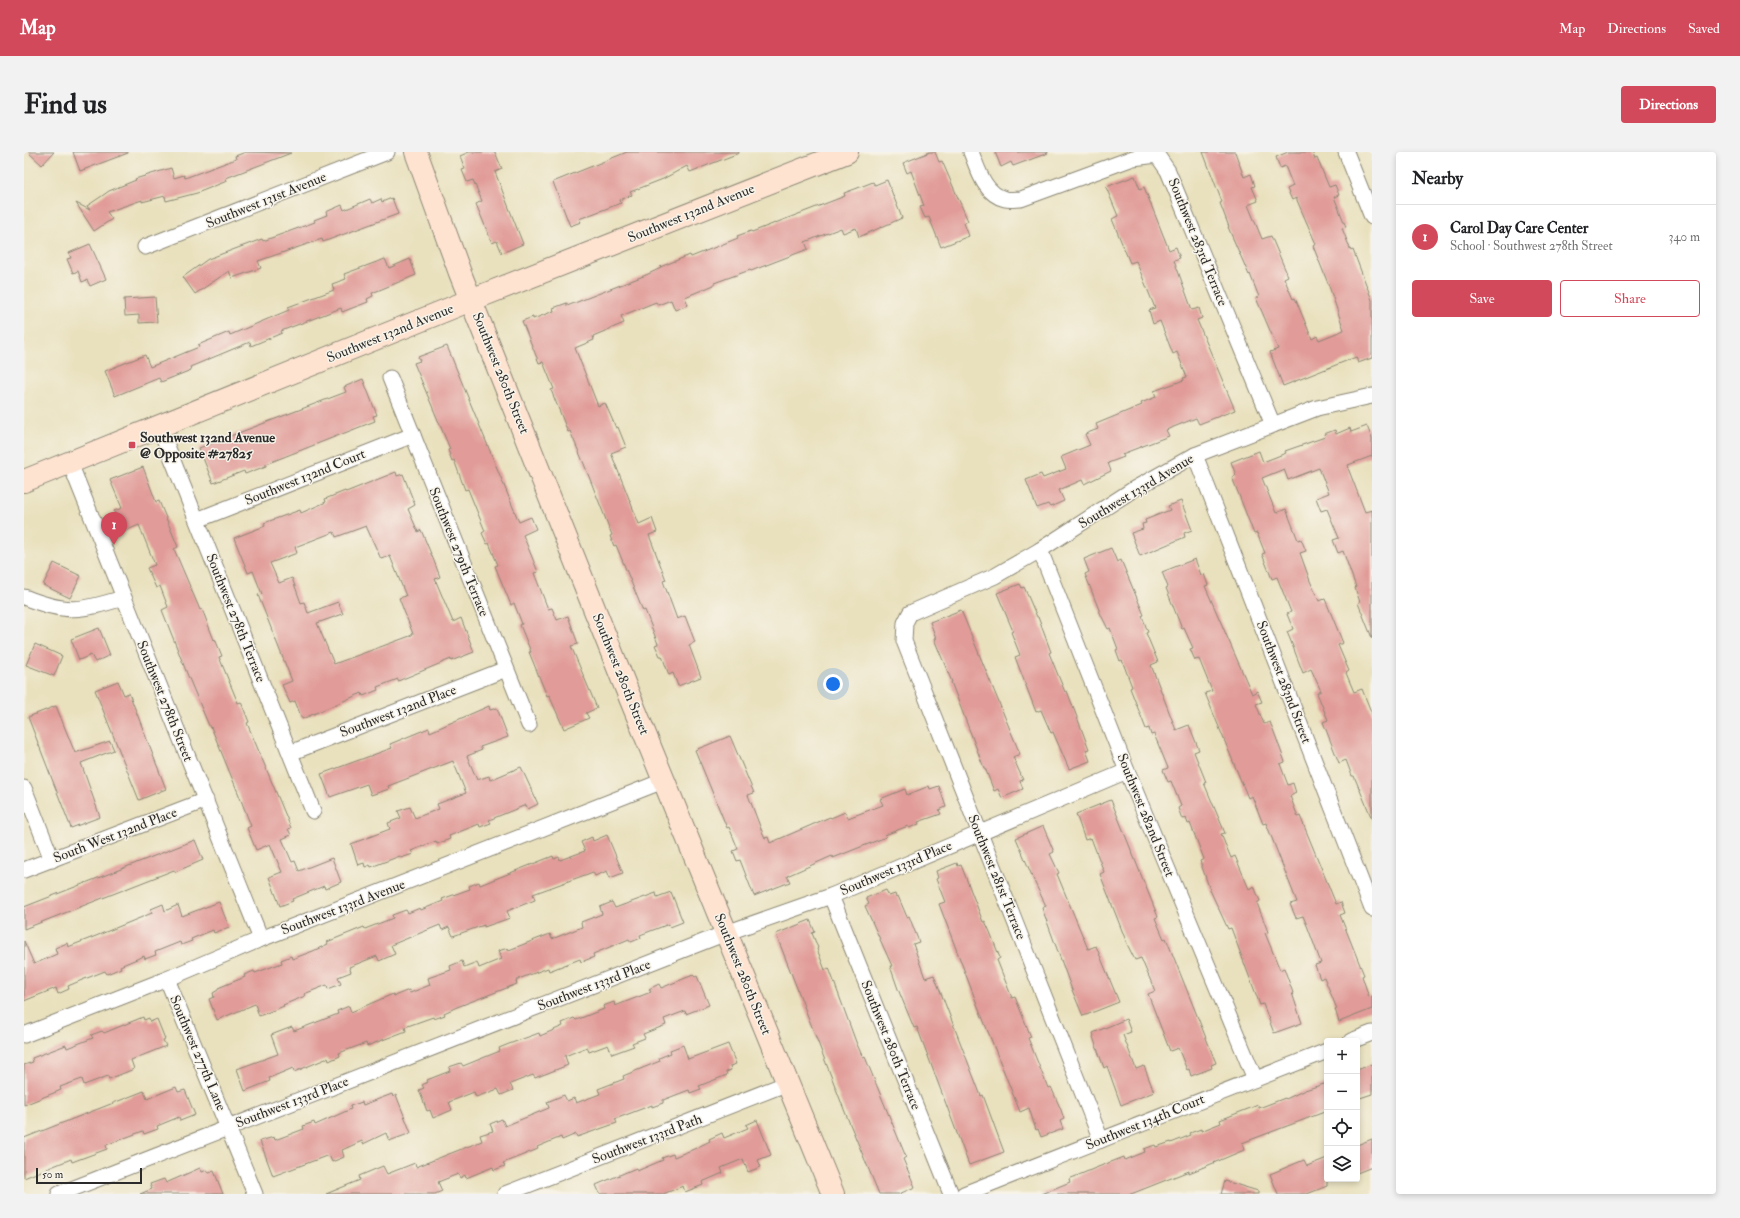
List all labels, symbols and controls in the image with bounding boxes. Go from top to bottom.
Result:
text: Map [20,16,56,40]
text: Map [1559,20,1585,37]
text: Directions [1607,20,1666,37]
text: Saved [1688,20,1720,37]
button: Directions [1621,86,1716,123]
text: Find us [24,87,107,122]
street label: Southwest 131st Avenue [203,168,329,232]
text: Nearby [1412,168,1463,189]
street label: Southwest 283rd Terrace [1165,176,1231,308]
street label: Southwest 132nd Avenue [625,180,757,246]
text: Carol Day Care Center [1450,219,1588,238]
text: 1 [1423,229,1427,245]
text: 340 m [1669,229,1700,245]
text: School · Southwest 278th Street [1450,238,1613,254]
button: Save [1412,280,1552,317]
button: Share [1560,280,1700,317]
street label: Southwest 132nd Avenue [324,300,456,366]
street label: Southwest 280th Street [469,310,533,437]
place label: Southwest 132nd Avenue @ Opposite #27825 [140,429,275,463]
marker: Southwest 132nd Avenue @ Opposite #27825 [127,440,137,450]
street label: Southwest 132nd Court [242,445,368,509]
street label: Southwest 133rd Avenue [1075,450,1197,532]
street label: Southwest 279th Terrace [425,485,493,619]
pin: 1 [101,512,127,545]
street label: Southwest 278th Terrace [202,551,270,685]
street label: Southwest 280th Street [589,611,653,738]
street label: Southwest 283nd Street [1253,618,1315,746]
street label: Southwest 278th Street [133,638,197,764]
your location [823,674,843,694]
street label: Southwest 132nd Place [337,681,459,741]
street label: Southwest 282nd Street [1113,751,1179,880]
street label: South West 132nd Place [51,804,179,866]
street label: Southwest 281st Terrace [964,812,1030,942]
street label: Southwest 133rd Place [838,837,955,899]
street label: Southwest 133rd Avenue [279,875,407,938]
street label: Southwest 280th Street [711,911,775,1038]
street label: Southwest 133rd Place [535,956,653,1014]
street label: Southwest 280th Terrace [857,978,925,1112]
street label: Southwest 277th Lane [166,993,230,1113]
map controls [1324,1038,1360,1182]
button: + [1324,1038,1360,1074]
street label: Southwest 133rd Place [233,1073,351,1131]
button: − [1324,1074,1360,1110]
street label: Southwest 134th Court [1083,1090,1207,1154]
street label: Southwest 133rd Path [590,1110,705,1168]
button: locate [1324,1110,1360,1146]
button: layers [1324,1146,1360,1182]
scale bar [36,1166,142,1185]
text: 50 m [42,1168,63,1181]

